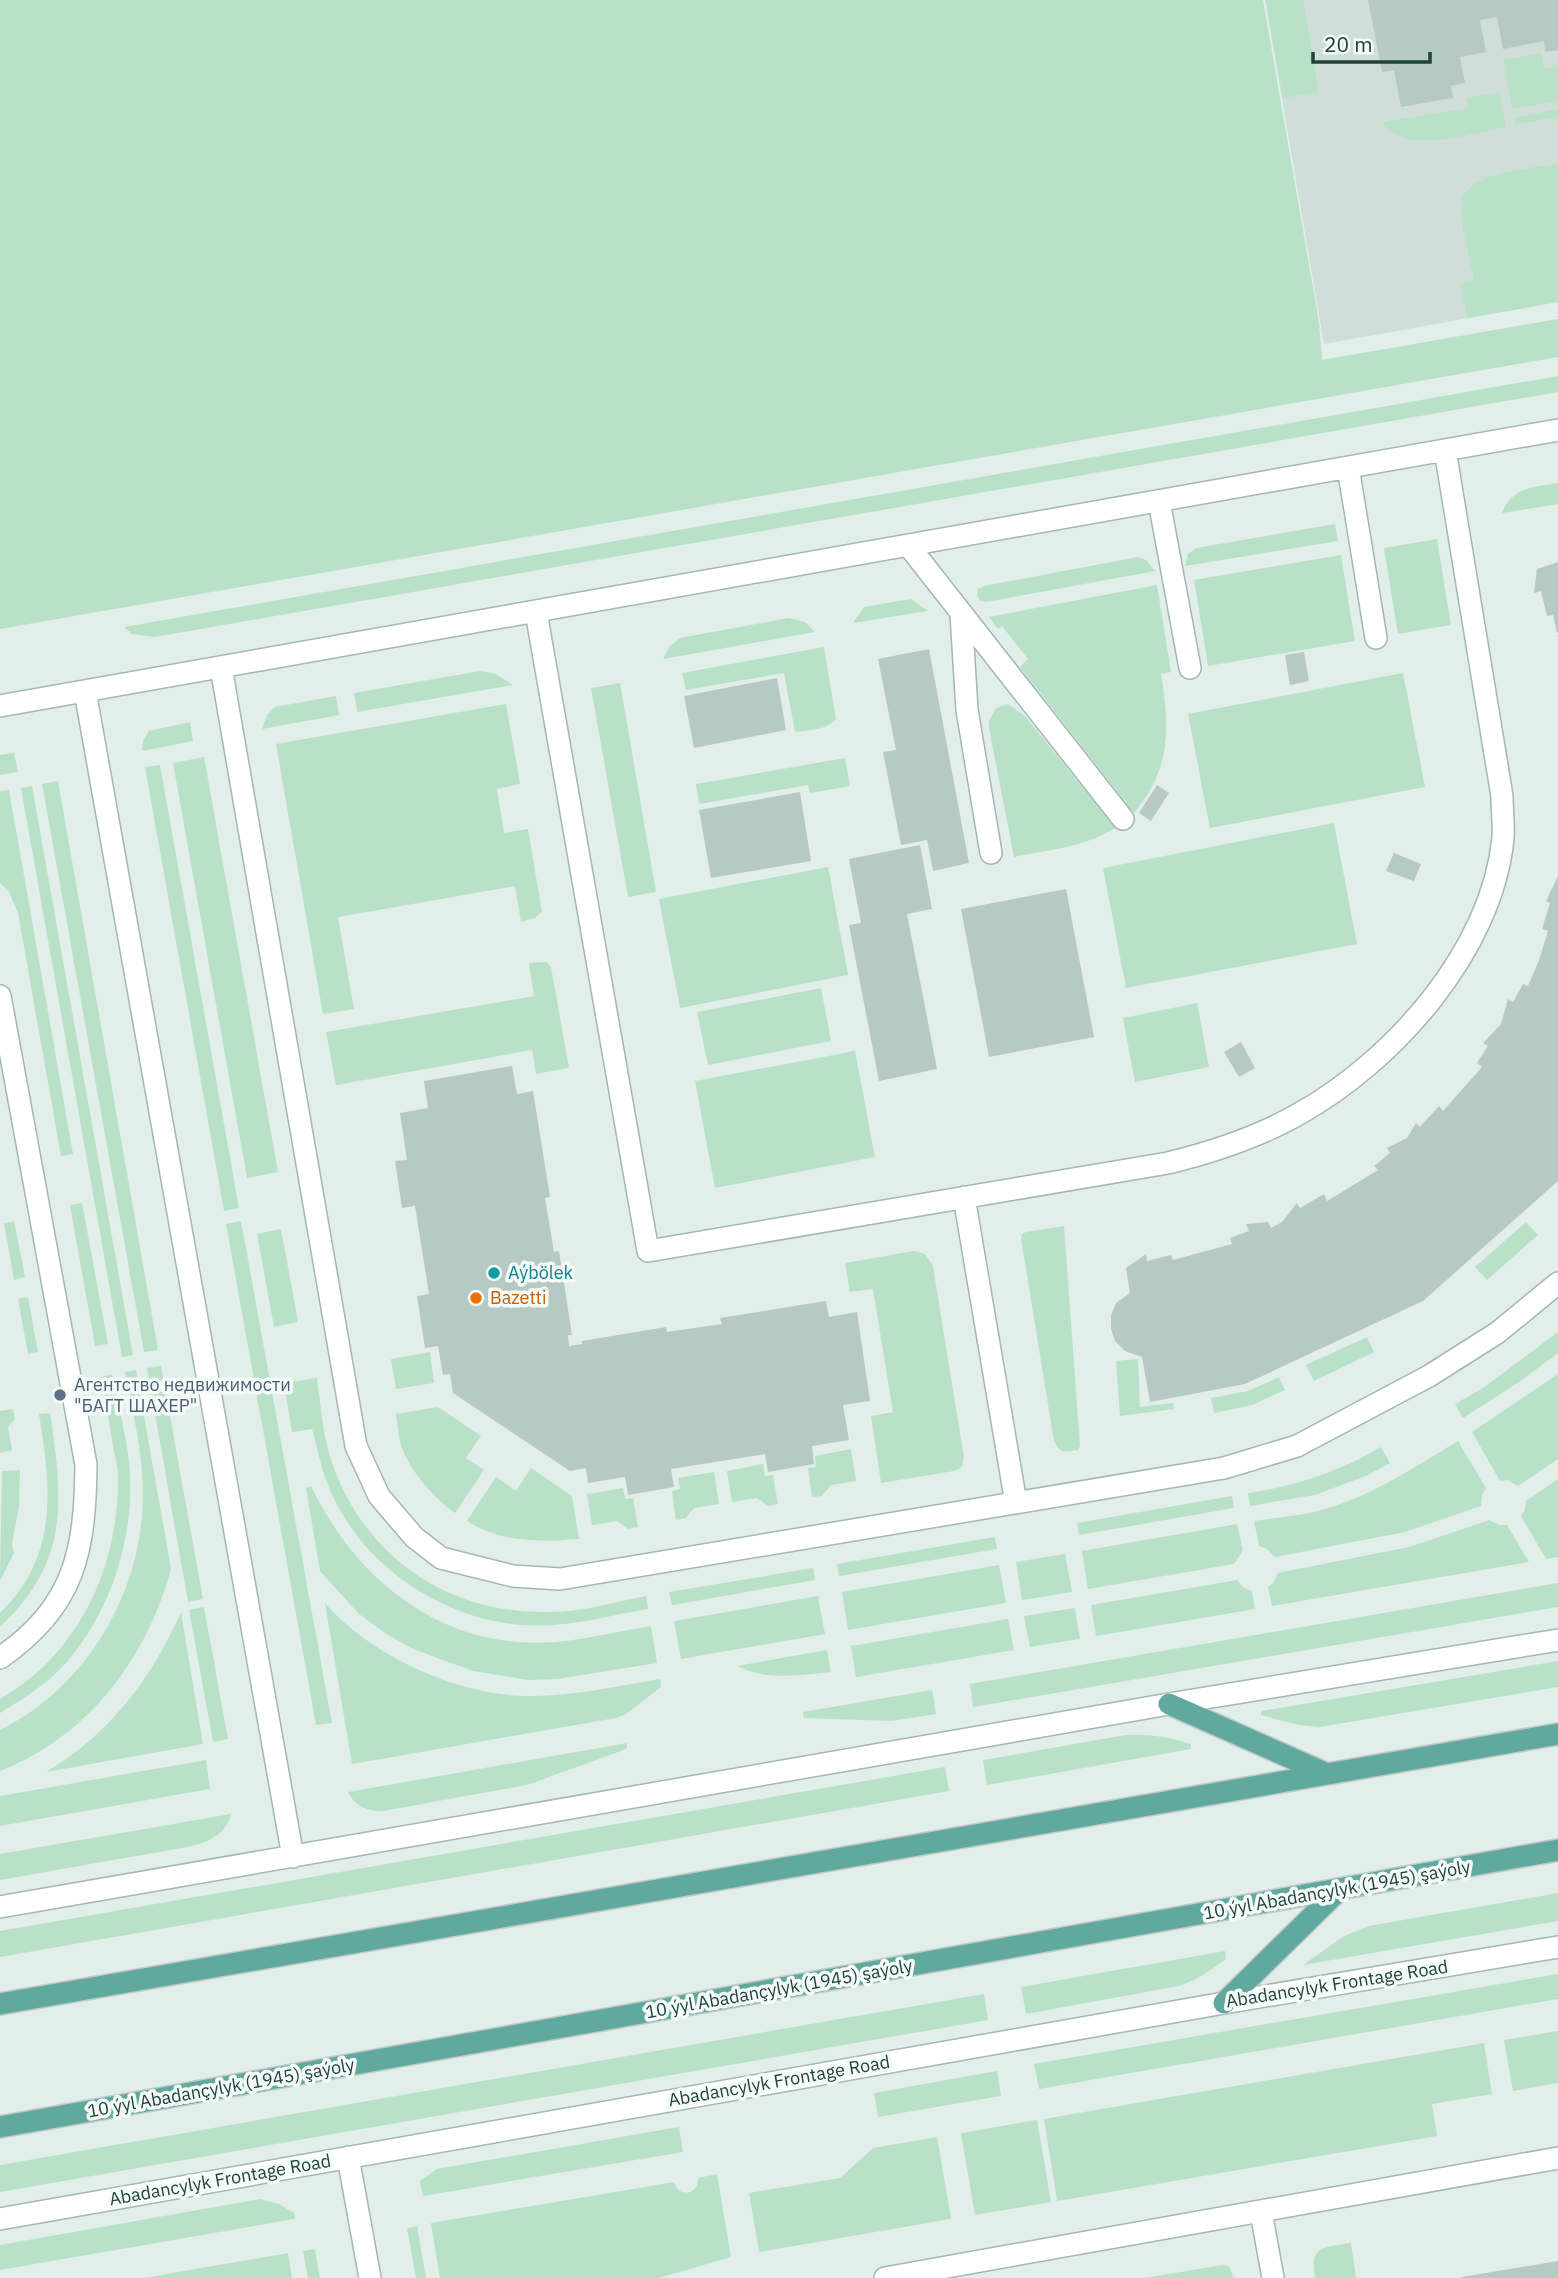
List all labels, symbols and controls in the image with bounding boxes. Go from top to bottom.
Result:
scale bar [1313,21,1430,65]
text: 20 m [1324,30,1373,58]
place label: Aýbölek [508,1261,574,1284]
marker: Aýbölek [486,1265,502,1281]
place label: Bazetti [490,1286,546,1309]
marker: Bazetti [468,1290,484,1306]
place label: Агентство недвижимости "БАГТ ШАХЕР" [74,1373,291,1417]
marker: Агентство недвижимости "БАГТ ШАХЕР" [52,1387,68,1403]
street label: 10 ýyl Abadançylyk (1945) şaýoly [1202,1855,1472,1924]
street label: 10 ýyl Abadançylyk (1945) şaýoly [644,1954,914,2023]
street label: Abadancylyk Frontage Road [1224,1955,1450,2012]
street label: Abadancylyk Frontage Road [666,2050,892,2111]
street label: 10 ýyl Abadançylyk (1945) şaýoly [86,2053,356,2122]
street label: Abadancylyk Frontage Road [107,2149,333,2210]

